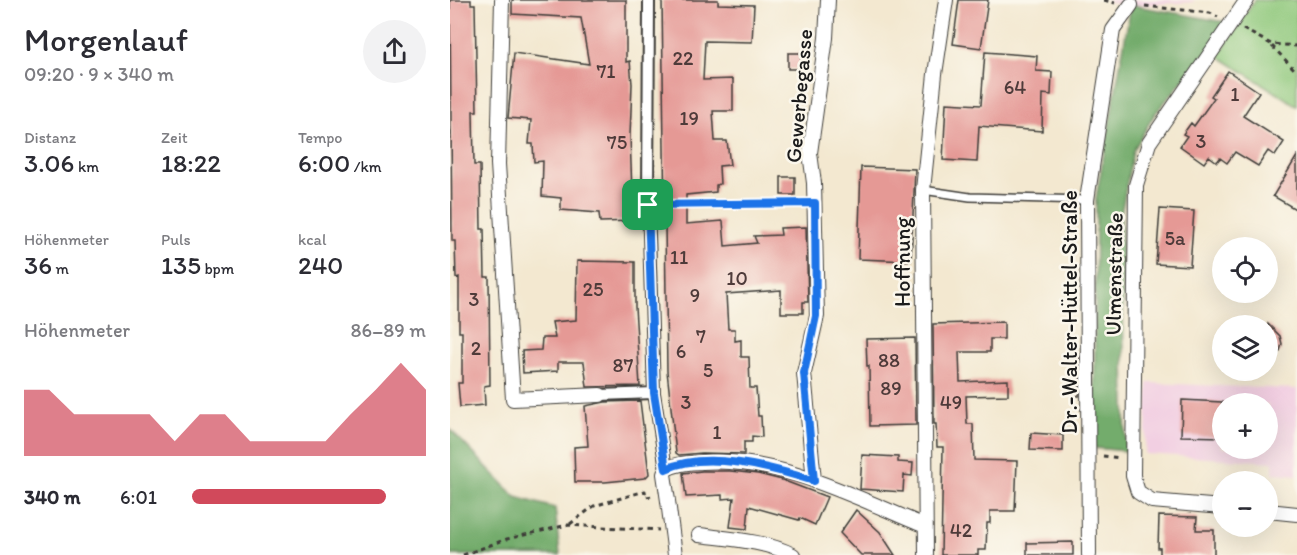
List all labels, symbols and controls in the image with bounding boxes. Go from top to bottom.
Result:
text: Morgenlauf [24,20,188,59]
button: share [363,20,426,83]
street label: Gewerbegasse [780,28,818,164]
house number: 22 [672,46,694,70]
house number: 71 [596,59,616,83]
text: 09:20 · 9 × 340 m [24,62,174,86]
house number: 64 [1004,75,1026,99]
house number: 1 [1230,82,1240,106]
house number: 19 [679,106,699,130]
text: Distanz [24,128,76,147]
text: Zeit [161,128,188,147]
text: Tempo [298,128,343,147]
house number: 3 [1196,129,1207,153]
house number: 75 [607,130,627,154]
text: 3.06 [24,147,74,179]
text: 18:22 [161,147,221,179]
text: 6:00 [298,147,350,179]
text: km [74,157,99,176]
text: /km [350,157,382,176]
pin [622,179,673,230]
icon: arrive [631,188,664,221]
street label: Dr.-Walter-Hüttel-Straße [1056,190,1083,434]
street label: Ulmenstraße [1099,212,1129,336]
street label: Hoffnung [889,216,916,307]
house number: 5a [1165,226,1186,250]
text: Höhenmeter [24,230,109,249]
text: Puls [161,230,191,249]
text: kcal [298,230,326,249]
map controls [1212,237,1278,537]
button: locate [1212,237,1278,303]
house number: 11 [670,245,688,269]
text: 36 [24,249,52,281]
text: 135 [161,249,201,281]
text: 240 [298,249,343,281]
text: m [52,259,69,278]
text: bpm [201,259,234,278]
house number: 10 [726,266,748,290]
house number: 25 [582,277,604,301]
house number: 9 [690,283,700,307]
house number: 3 [469,287,480,311]
button: layers [1212,315,1278,381]
text: Höhenmeter [24,318,130,342]
text: 86–89 m [351,318,426,342]
house number: 7 [696,324,706,348]
house number: 2 [471,336,482,360]
house number: 6 [676,339,686,363]
house number: 88 [878,348,900,372]
house number: 87 [613,353,634,377]
house number: 5 [703,358,713,382]
house number: 89 [880,376,902,400]
house number: 3 [681,390,692,414]
house number: 49 [940,390,962,414]
button: + [1212,393,1278,459]
house number: 1 [712,420,722,444]
button: − [1212,471,1278,537]
text: 340 m [24,485,81,509]
text: 6:01 [120,485,157,509]
house number: 42 [950,518,973,542]

